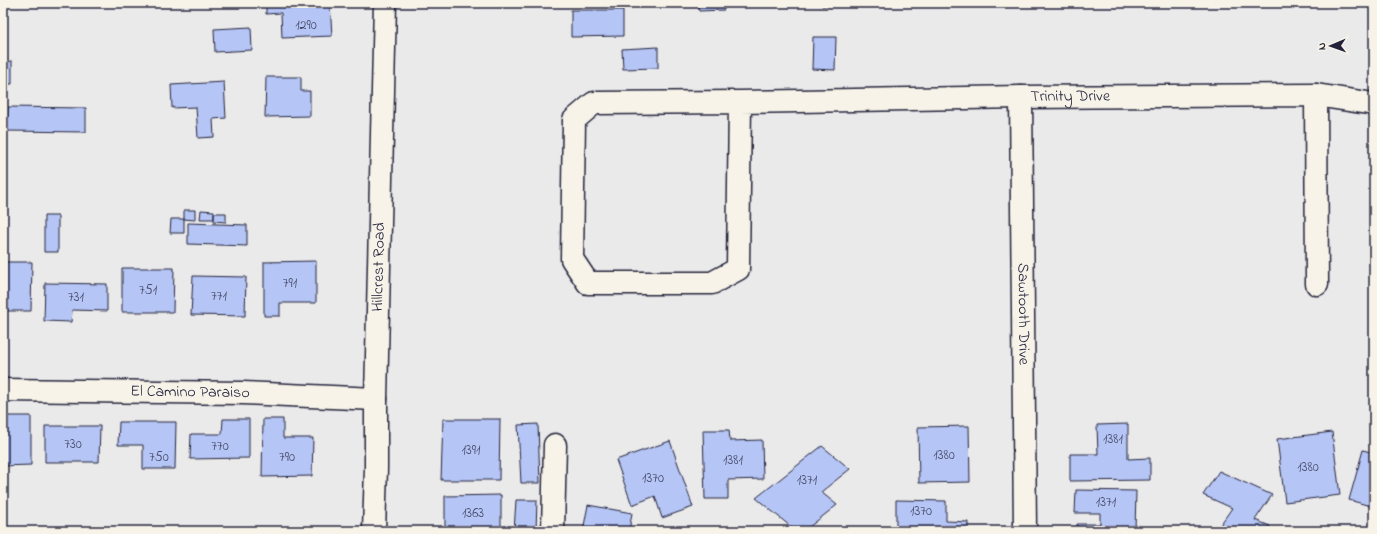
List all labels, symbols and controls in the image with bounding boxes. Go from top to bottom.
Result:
house number: 1290 [295,15,317,36]
north arrow [1311,26,1351,66]
text: N [1314,42,1330,50]
street label: Trinity Drive [1030,84,1111,109]
street label: Hillcrest Road [366,222,392,312]
street label: Sawtooth Drive [1011,263,1035,366]
house number: 791 [283,273,298,294]
house number: 751 [139,280,158,301]
house number: 771 [211,286,228,307]
house number: 731 [68,287,85,308]
street label: El Camino Paraiso [130,380,250,405]
house number: 1381 [1103,429,1124,450]
house number: 730 [64,434,82,455]
house number: 770 [211,436,229,457]
house number: 1391 [462,440,481,461]
house number: 1380 [933,445,955,466]
house number: 750 [149,447,169,468]
house number: 790 [279,447,295,468]
house number: 1381 [723,450,744,471]
house number: 1380 [1297,457,1319,478]
house number: 1370 [642,468,664,489]
house number: 1371 [797,470,818,491]
house number: 1371 [1096,492,1117,513]
house number: 1370 [910,501,932,522]
house number: 1363 [462,503,484,524]

